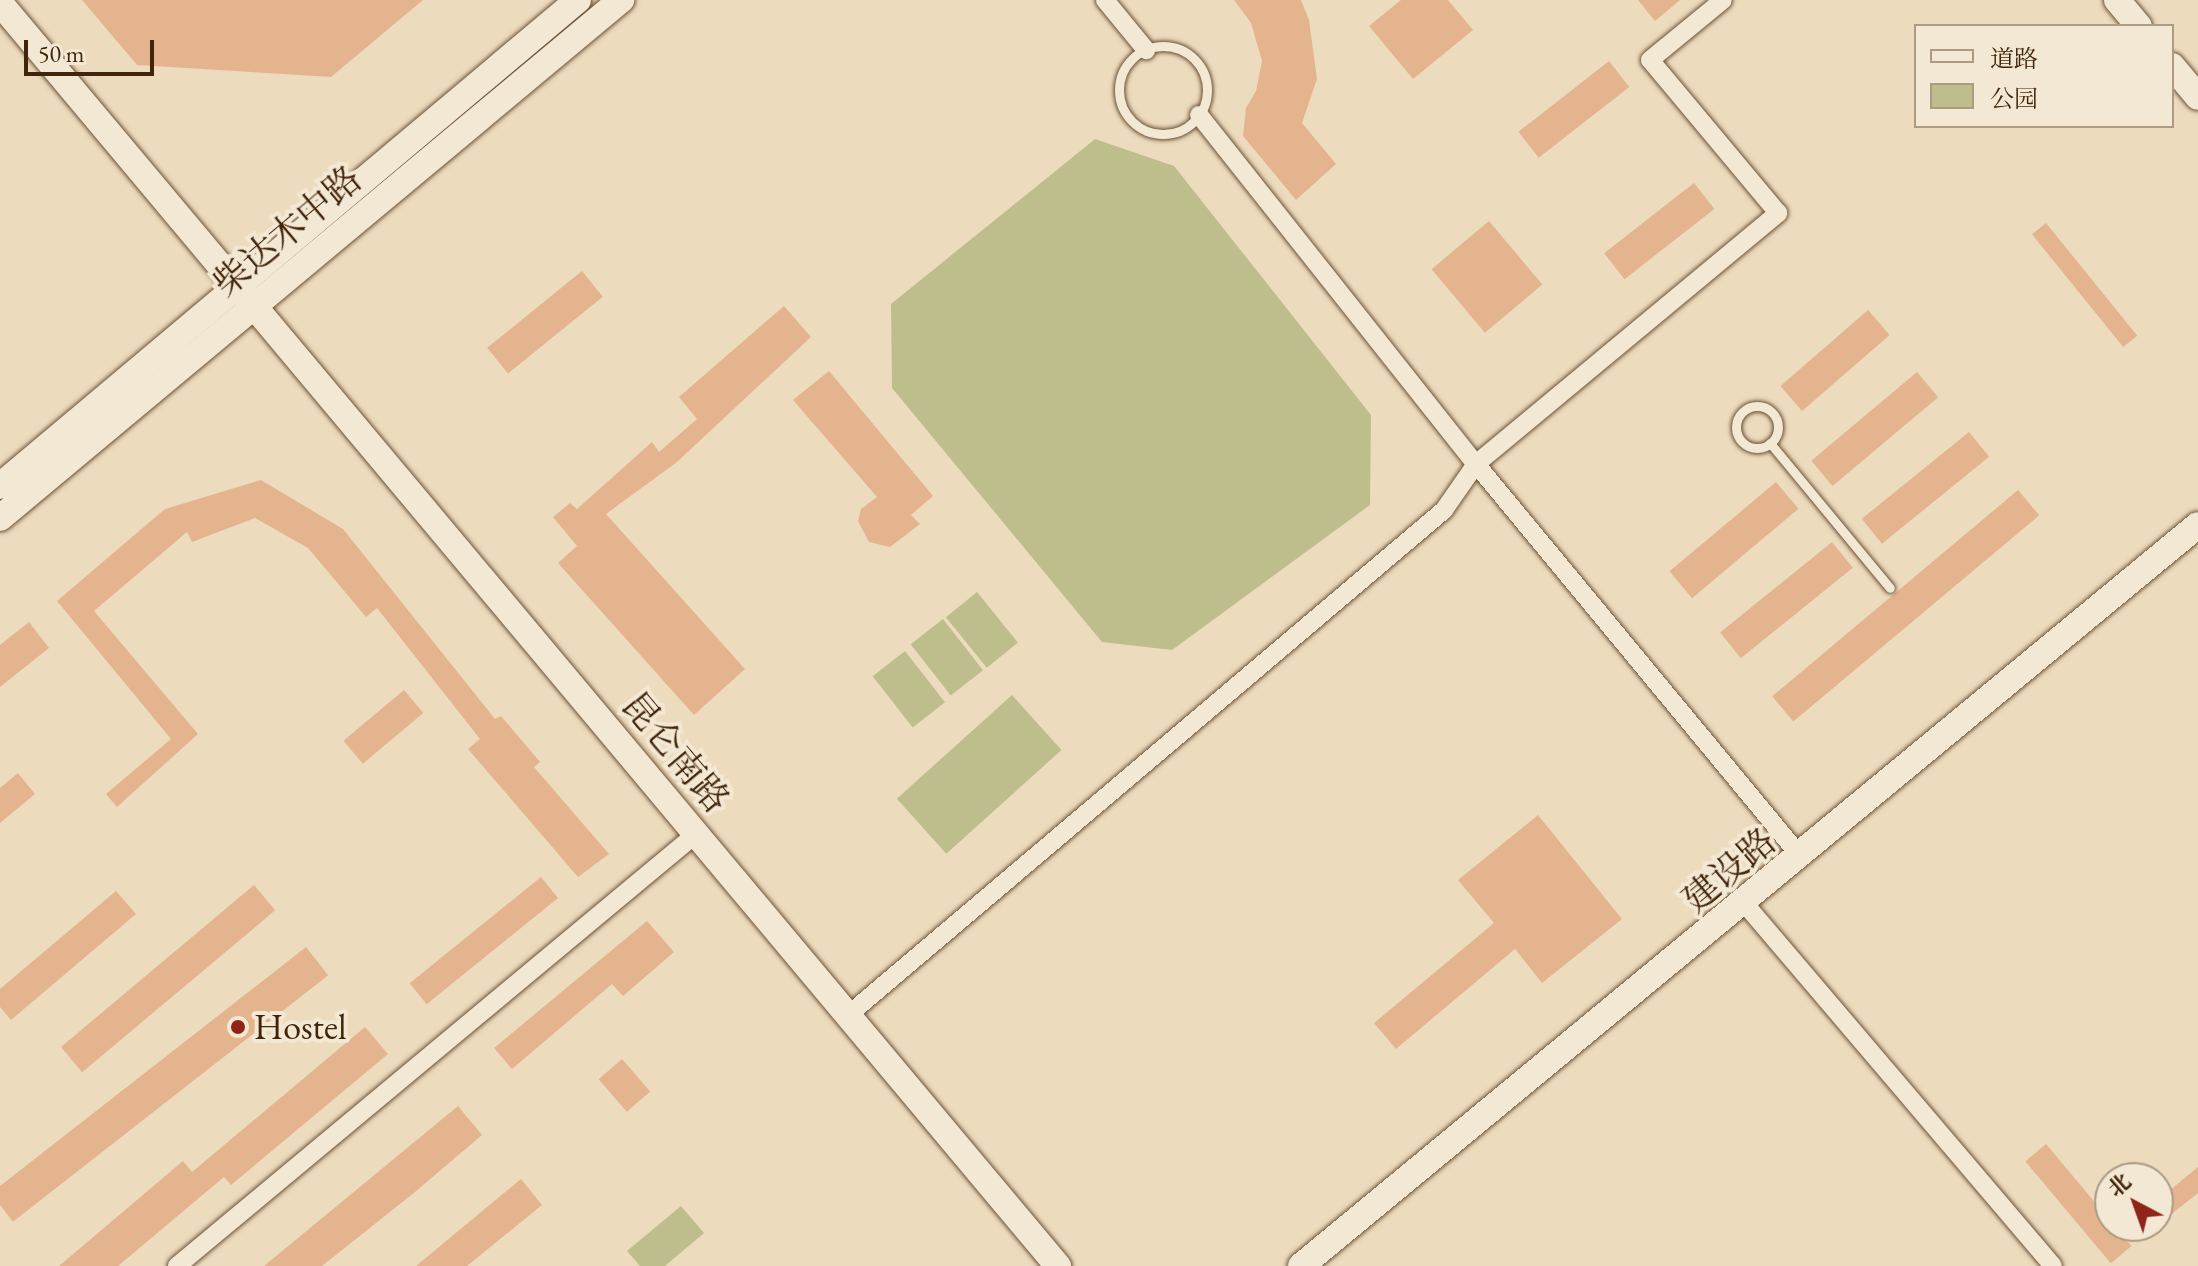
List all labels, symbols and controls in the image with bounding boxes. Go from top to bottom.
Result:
scale bar [28,24,158,74]
legend [1914,24,2174,128]
text: 50 m [38,38,85,69]
text: 道路 [1990,43,2038,74]
text: 公园 [1990,83,2038,114]
street label: 柴达木中路 [204,157,370,305]
street label: 昆仑南路 [613,683,739,821]
street label: 建设路 [1674,819,1784,921]
place label: Hostel [254,1005,347,1049]
marker: Hostel [229,1018,247,1036]
north arrow [2094,1162,2174,1242]
text: 北 [2101,1167,2137,1203]

